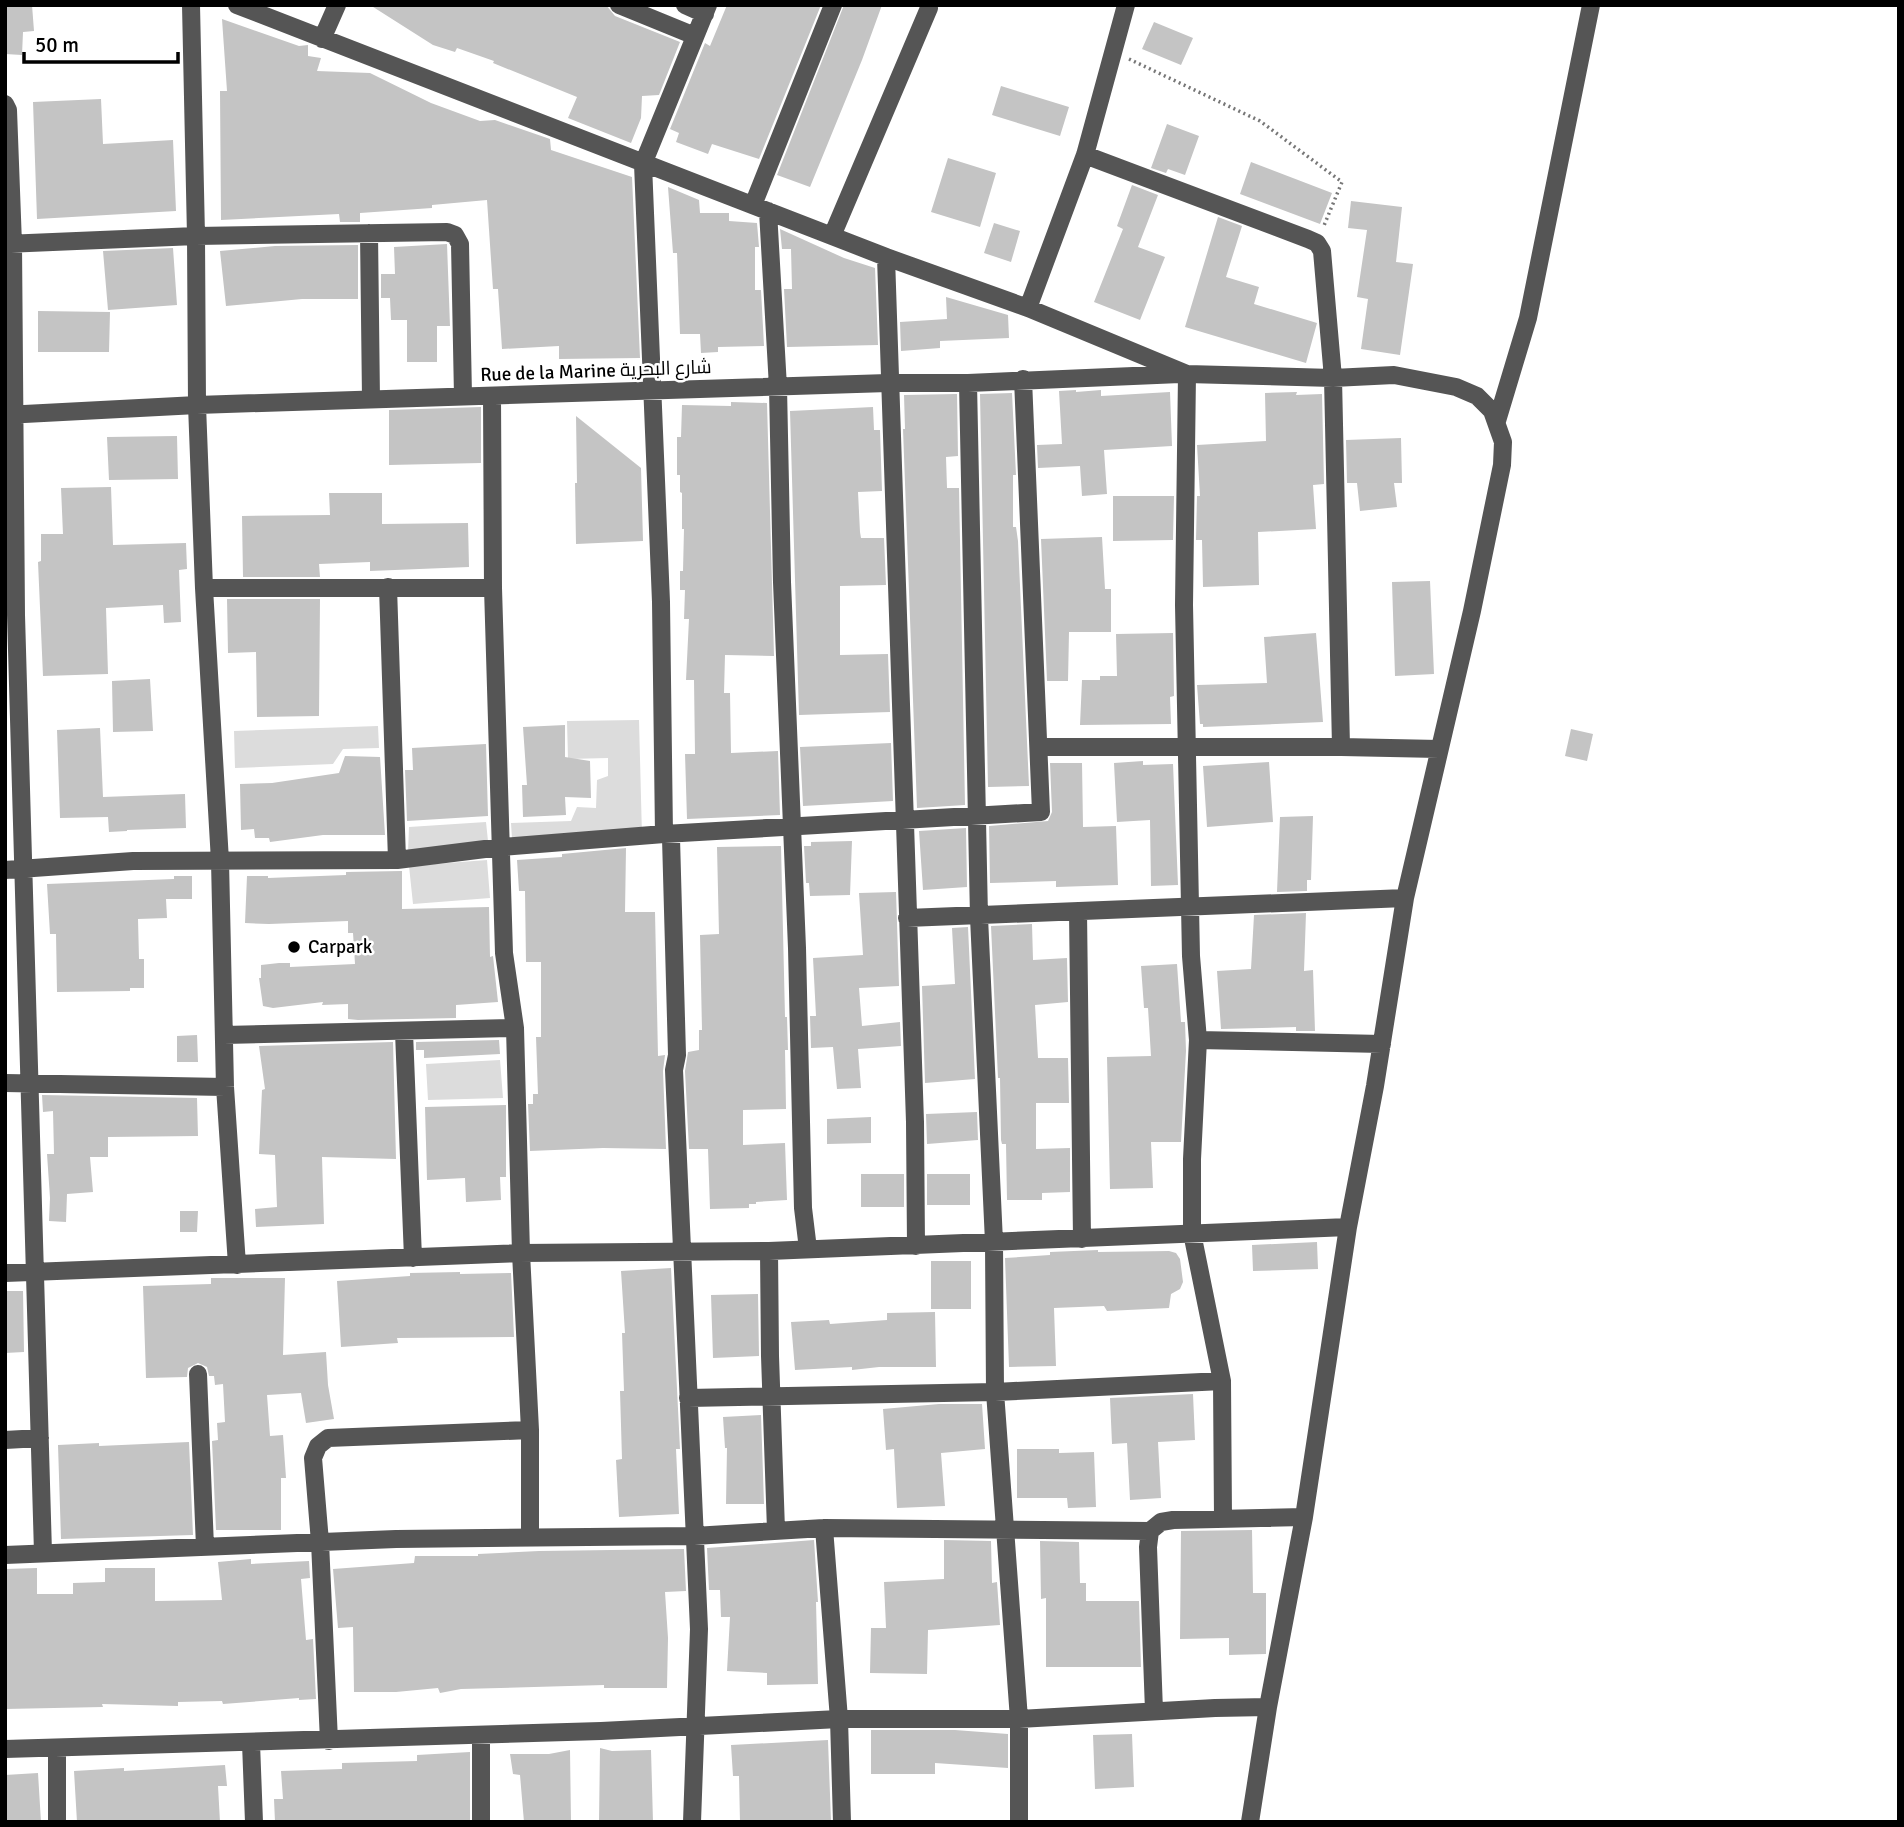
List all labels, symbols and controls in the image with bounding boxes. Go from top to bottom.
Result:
scale bar [24,21,178,65]
text: 50 m [35,32,79,58]
street label: Rue de la Marine شارع البحرية [480,355,712,388]
place label: Carpark [308,935,373,959]
marker: Carpark [286,939,302,955]

